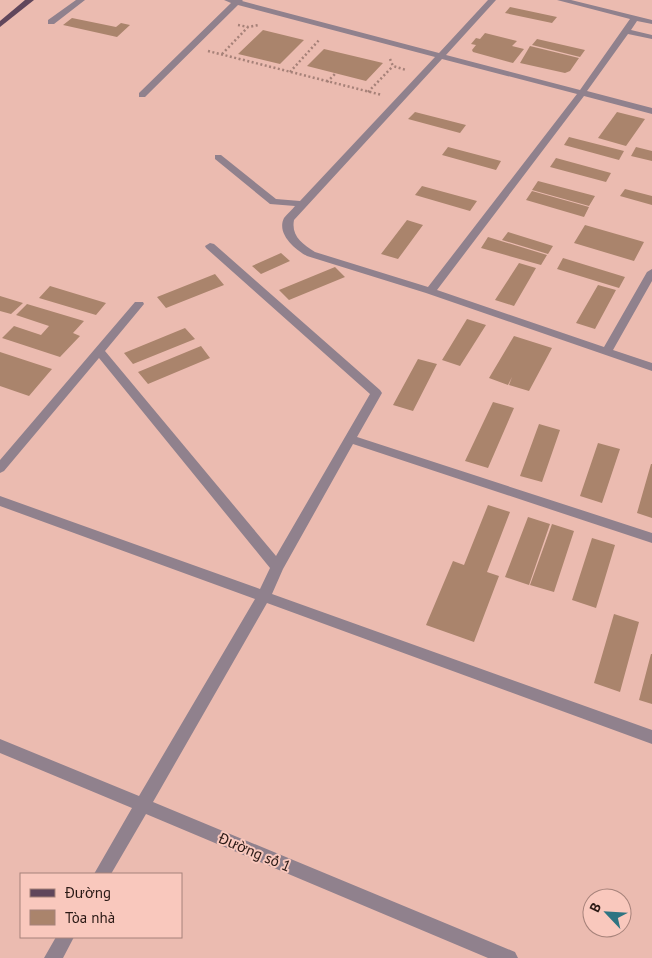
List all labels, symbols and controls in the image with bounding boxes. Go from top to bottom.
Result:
street label: Đường số 1 [215,828,294,876]
legend [20,873,182,938]
text: Đường [64,883,111,902]
north arrow [582,888,632,938]
text: B [585,900,605,915]
text: Tòa nhà [65,908,115,927]

